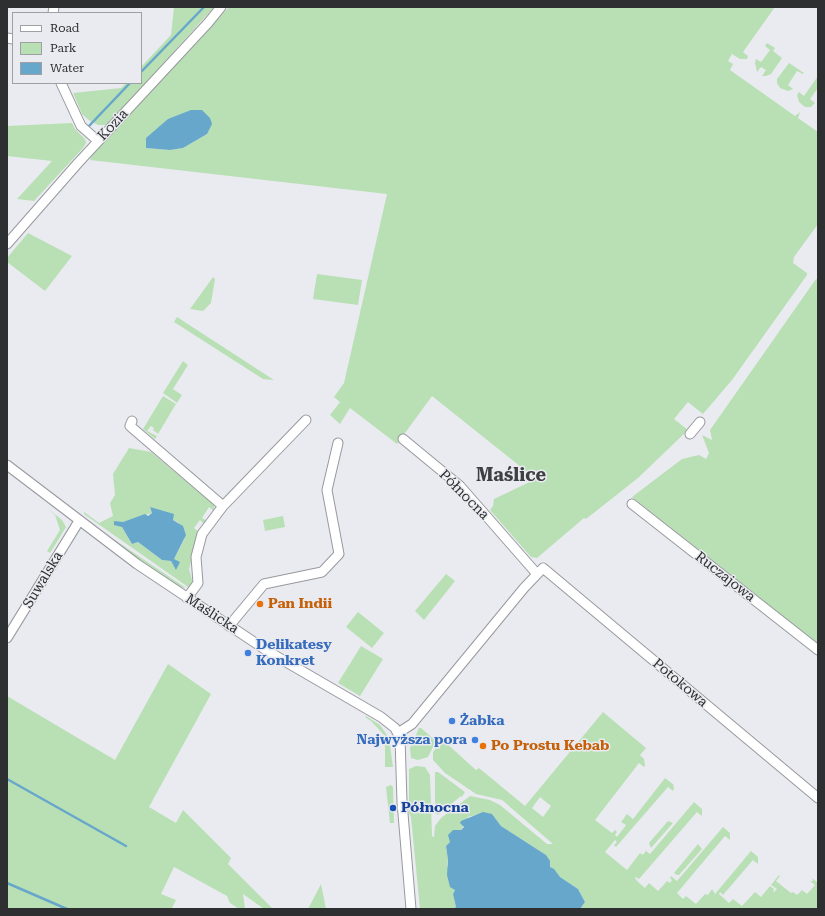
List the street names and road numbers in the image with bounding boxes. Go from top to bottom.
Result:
street label: Kozia [94,106,132,144]
street label: Północna [436,467,492,523]
street label: Ruczajowa [692,548,758,606]
street label: Suwalska [19,549,67,611]
street label: Maślicka [182,591,242,637]
street label: Potokowa [649,655,711,711]

